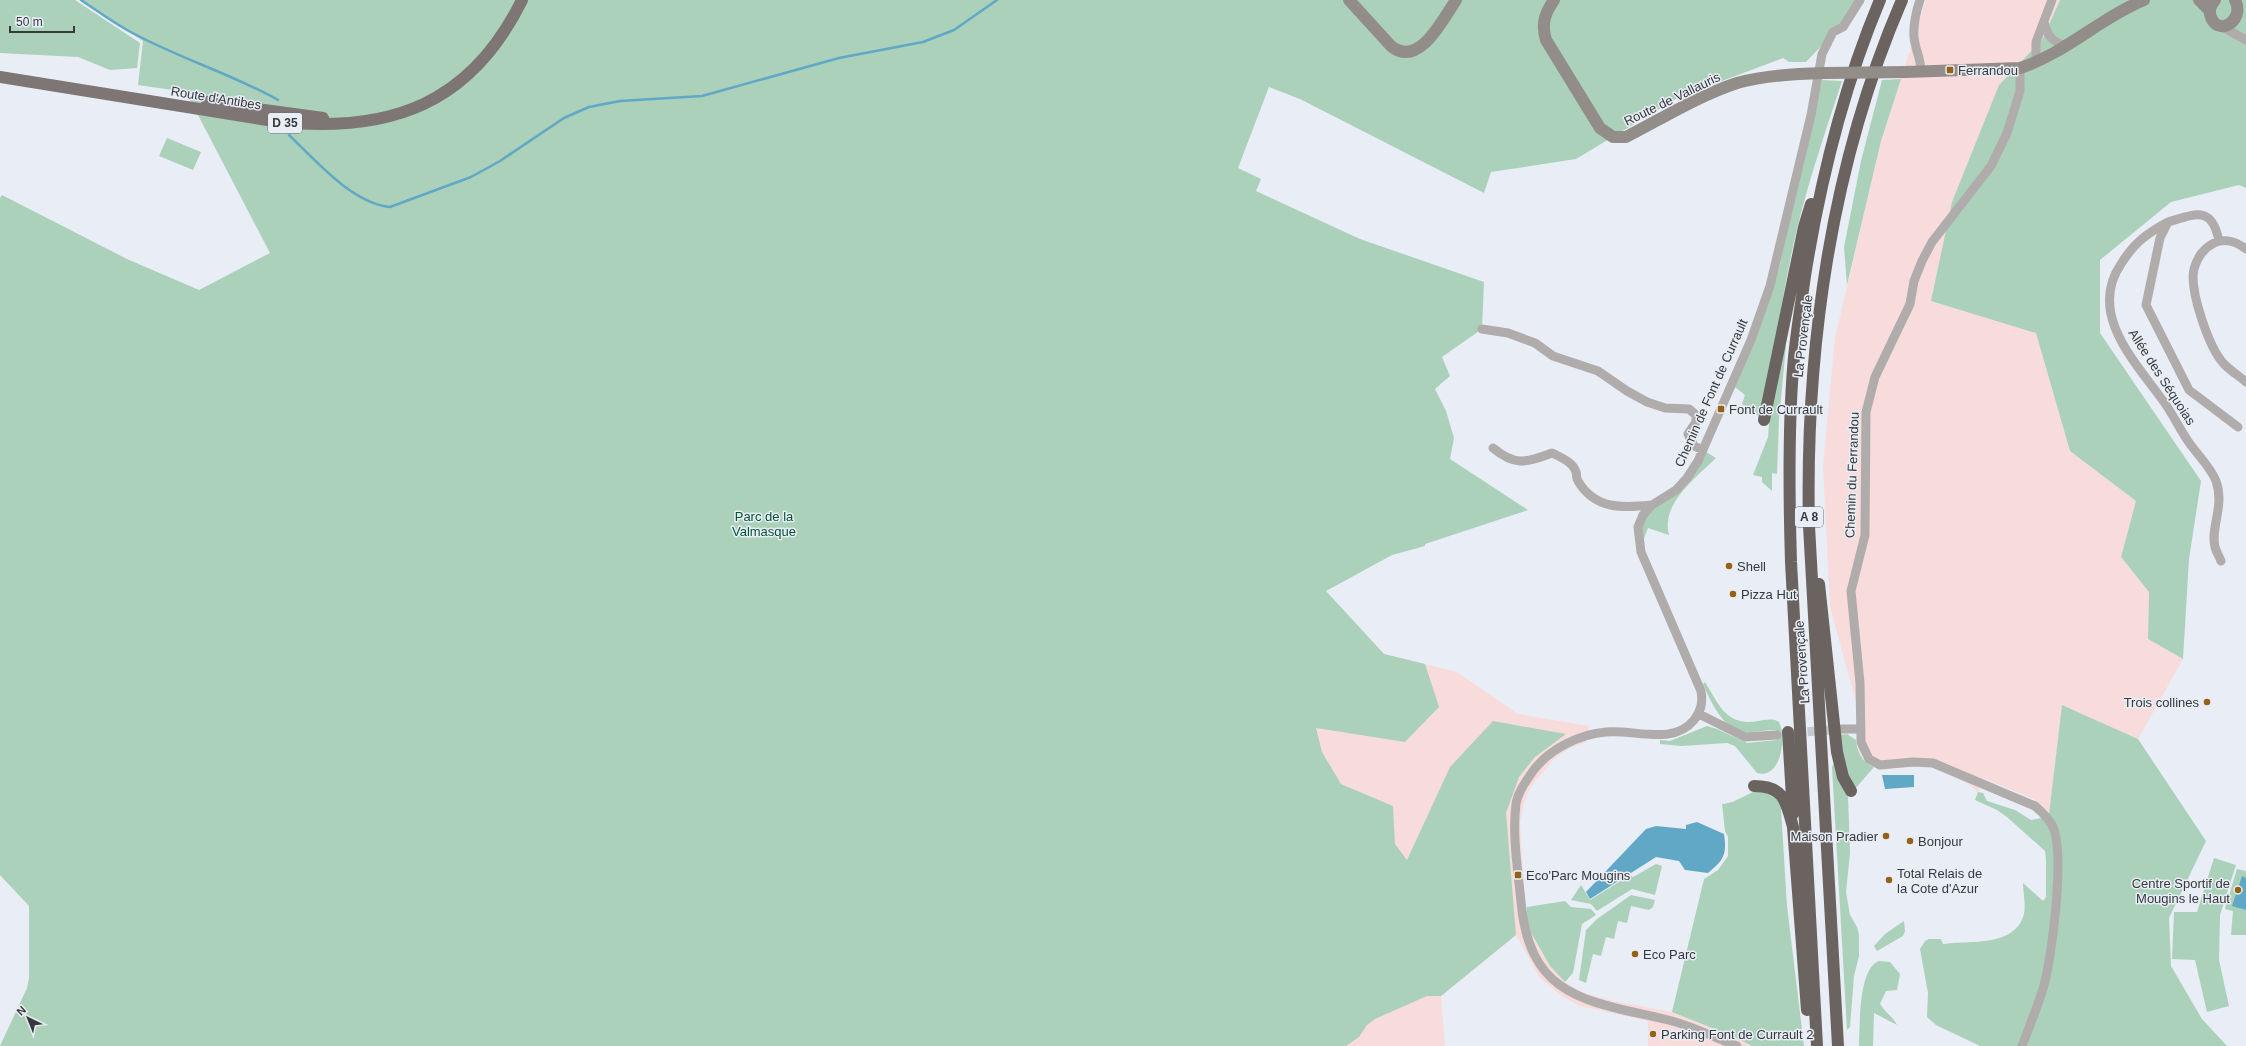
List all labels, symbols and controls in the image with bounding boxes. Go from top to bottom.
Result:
scale bar [10,8,74,34]
text: 50 m [16,15,43,29]
place label: Ferrandou [1958,63,2018,78]
marker: Ferrandou [1945,65,1955,75]
street label: Route de Vallauris [1621,69,1723,129]
street label: Route d'Antibes [170,83,263,113]
road number: D 35 [268,113,302,133]
street label: La Provençale [1790,294,1816,378]
street label: Chemin de Font de Currault [1672,316,1751,469]
street label: Allée des Séquoias [2125,326,2199,428]
place label: Font de Currault [1729,402,1823,417]
marker: Font de Currault [1716,404,1726,414]
street label: Chemin du Ferrandou [1842,412,1862,538]
road number: A 8 [1795,507,1823,527]
park label: Parc de la Valmasque [732,509,796,539]
place label: Shell [1737,559,1766,574]
marker: Shell [1724,561,1734,571]
place label: Pizza Hut [1741,587,1797,602]
marker: Pizza Hut [1728,589,1738,599]
street label: La Provençale [1792,620,1812,704]
place label: Trois collines [2124,695,2199,710]
marker: Trois collines [2202,697,2212,707]
place label: Maison Pradier [1791,829,1879,844]
marker: Maison Pradier [1881,831,1891,841]
place label: Bonjour [1918,834,1963,849]
marker: Bonjour [1905,836,1915,846]
place label: Total Relais de la Cote d'Azur [1897,866,1982,896]
place label: Eco'Parc Mougins [1526,868,1631,883]
marker: Eco'Parc Mougins [1513,870,1523,880]
marker: Total Relais de la Cote d'Azur [1884,875,1894,885]
place label: Centre Sportif de Mougins le Haut [2132,876,2230,906]
marker: Centre Sportif de Mougins le Haut [2233,885,2243,895]
place label: Eco Parc [1643,947,1696,962]
marker: Eco Parc [1630,949,1640,959]
north arrow [8,998,48,1038]
text: N [14,1004,28,1018]
place label: Parking Font de Currault 2 [1661,1027,1813,1042]
marker: Parking Font de Currault 2 [1648,1029,1658,1039]

